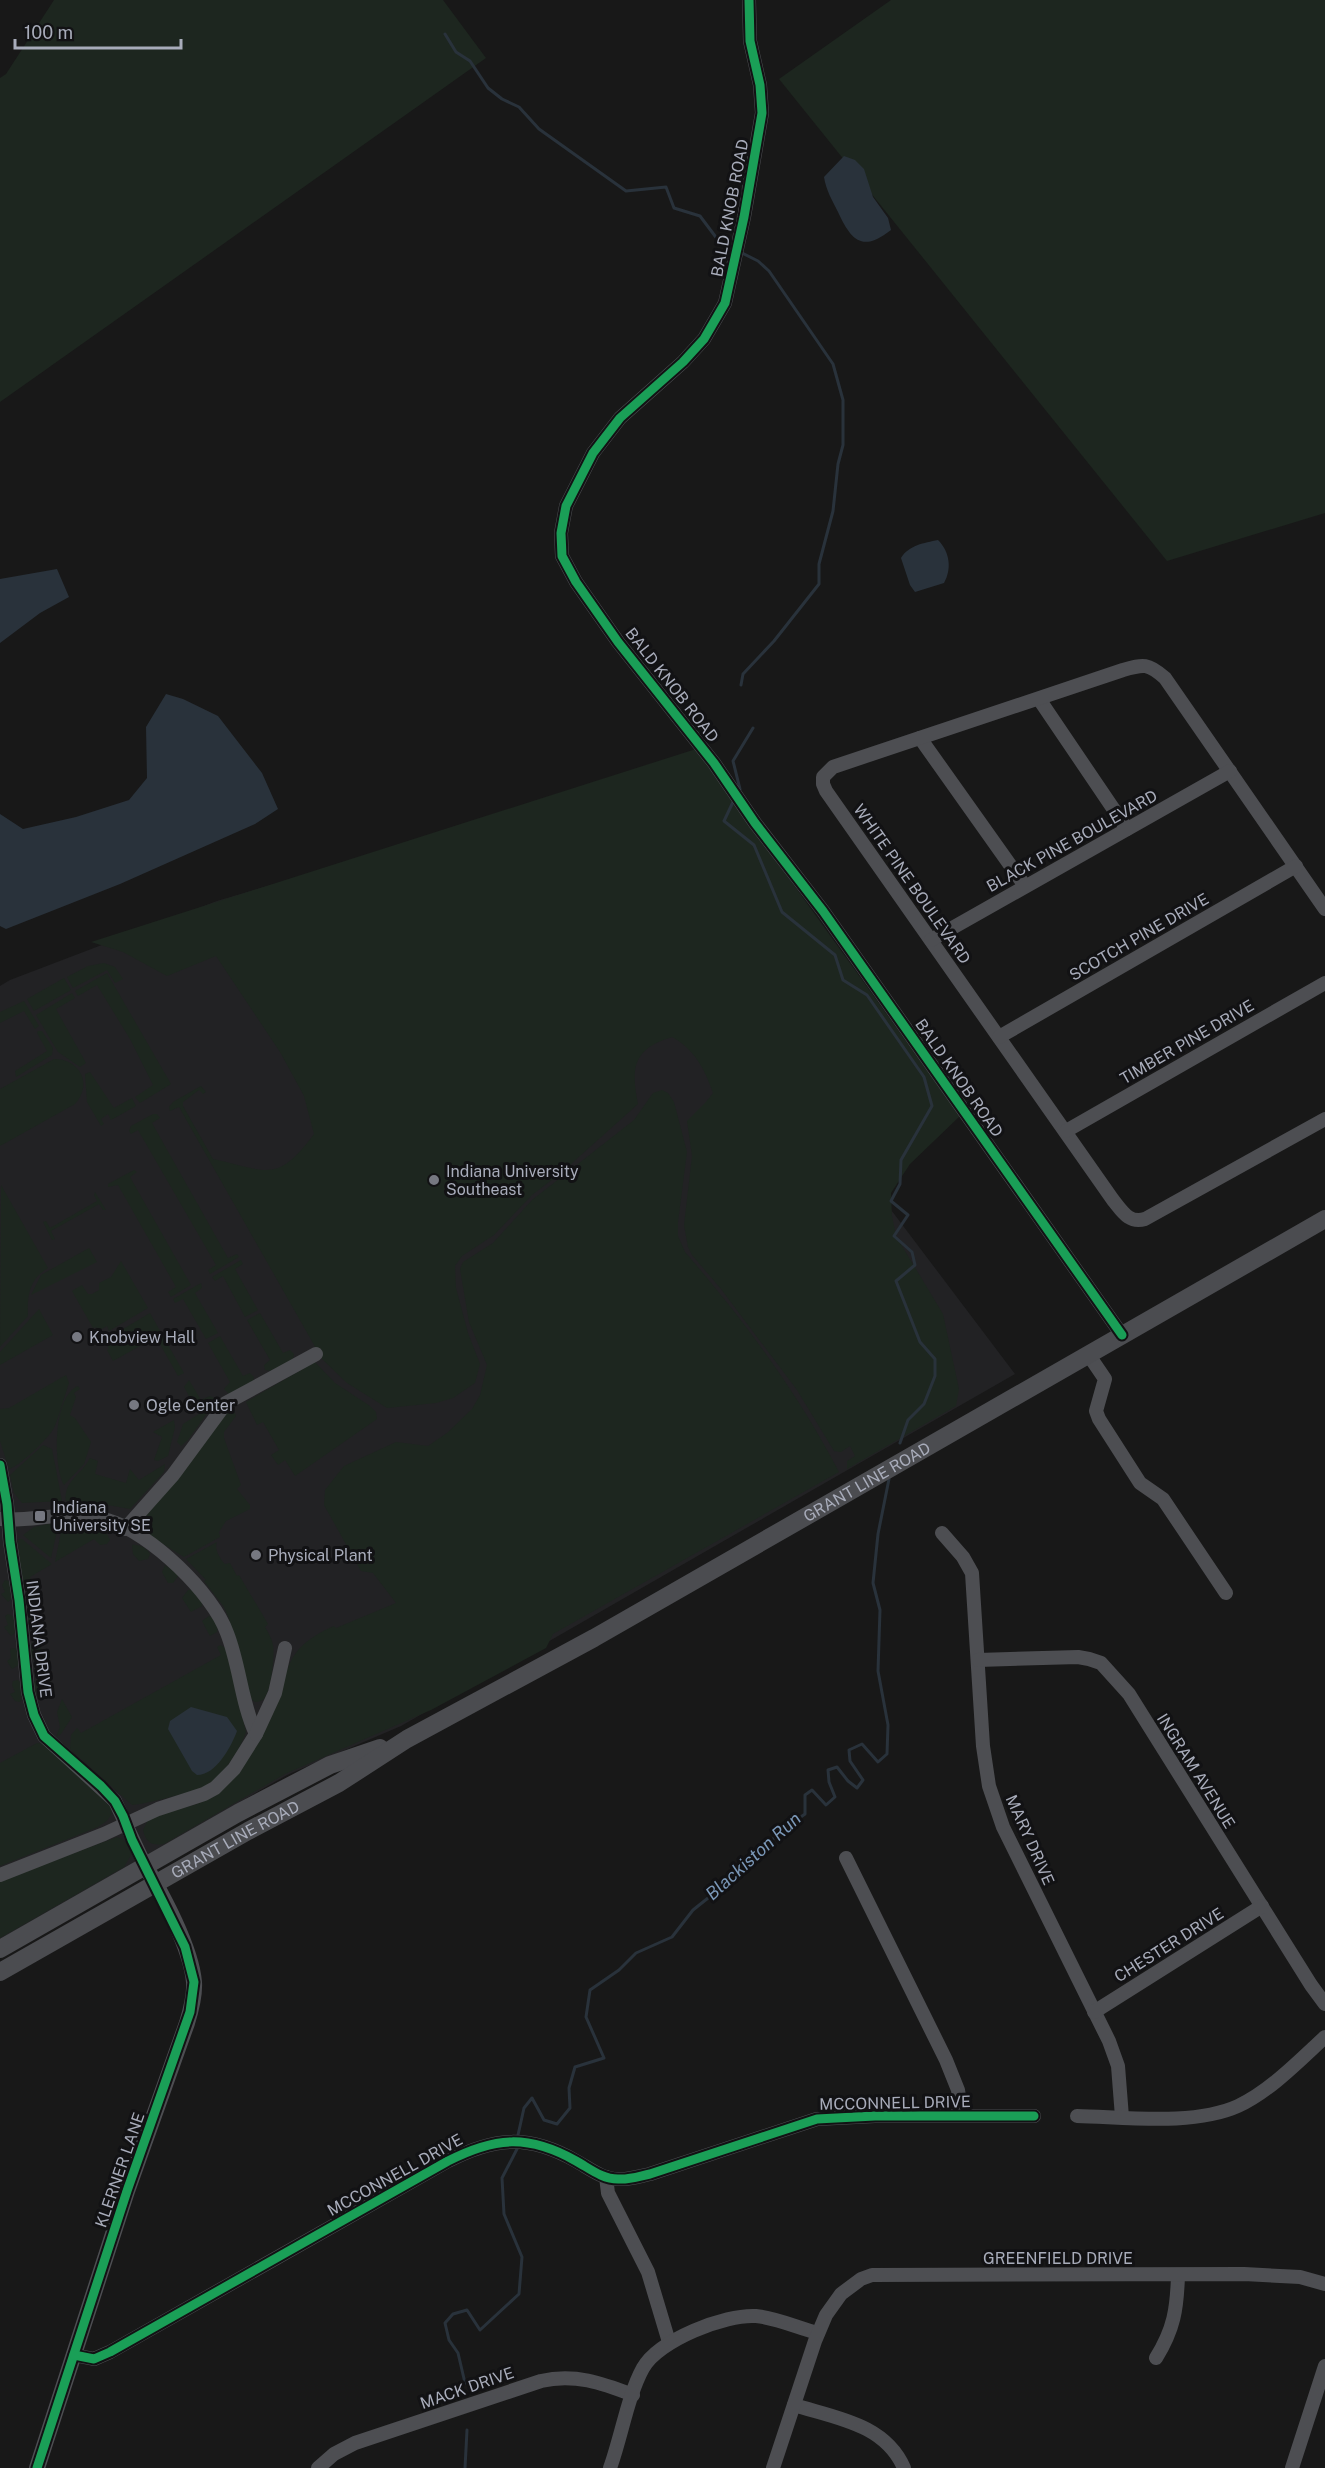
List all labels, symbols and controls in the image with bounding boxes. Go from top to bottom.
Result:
scale bar [15,12,182,50]
text: 100 m [24,22,73,43]
street label: BALD KNOB ROAD [707,138,753,278]
street label: BALD KNOB ROAD [621,624,723,746]
street label: BLACK PINE BOULEVARD [983,786,1161,896]
street label: WHITE PINE BOULEVARD [850,800,974,968]
street label: SCOTCH PINE DRIVE [1066,889,1212,985]
street label: TIMBER PINE DRIVE [1117,996,1257,1088]
street label: BALD KNOB ROAD [911,1015,1007,1141]
place label: Indiana University Southeast [446,1162,579,1199]
marker: Indiana University Southeast [427,1173,441,1187]
place label: Knobview Hall [89,1328,196,1347]
marker: Knobview Hall [70,1330,84,1344]
place label: Ogle Center [146,1396,235,1415]
marker: Ogle Center [127,1398,141,1412]
street label: GRANT LINE ROAD [800,1438,934,1526]
place label: Indiana University SE [52,1498,151,1535]
marker: Indiana University SE [33,1509,47,1523]
place label: Physical Plant [268,1546,373,1565]
marker: Physical Plant [249,1548,263,1562]
street label: INDIANA DRIVE [22,1579,56,1699]
street label: INGRAM AVENUE [1153,1710,1239,1832]
street label: MARY DRIVE [1002,1792,1058,1888]
street label: GRANT LINE ROAD [168,1796,302,1882]
water label: Blackiston Run [701,1808,805,1904]
street label: CHESTER DRIVE [1111,1904,1227,1986]
street label: MCCONNELL DRIVE [819,2092,971,2114]
street label: KLERNER LANE [91,2110,149,2230]
street label: MCCONNELL DRIVE [324,2130,466,2220]
street label: GREENFIELD DRIVE [983,2249,1133,2268]
street label: MACK DRIVE [418,2363,516,2413]

